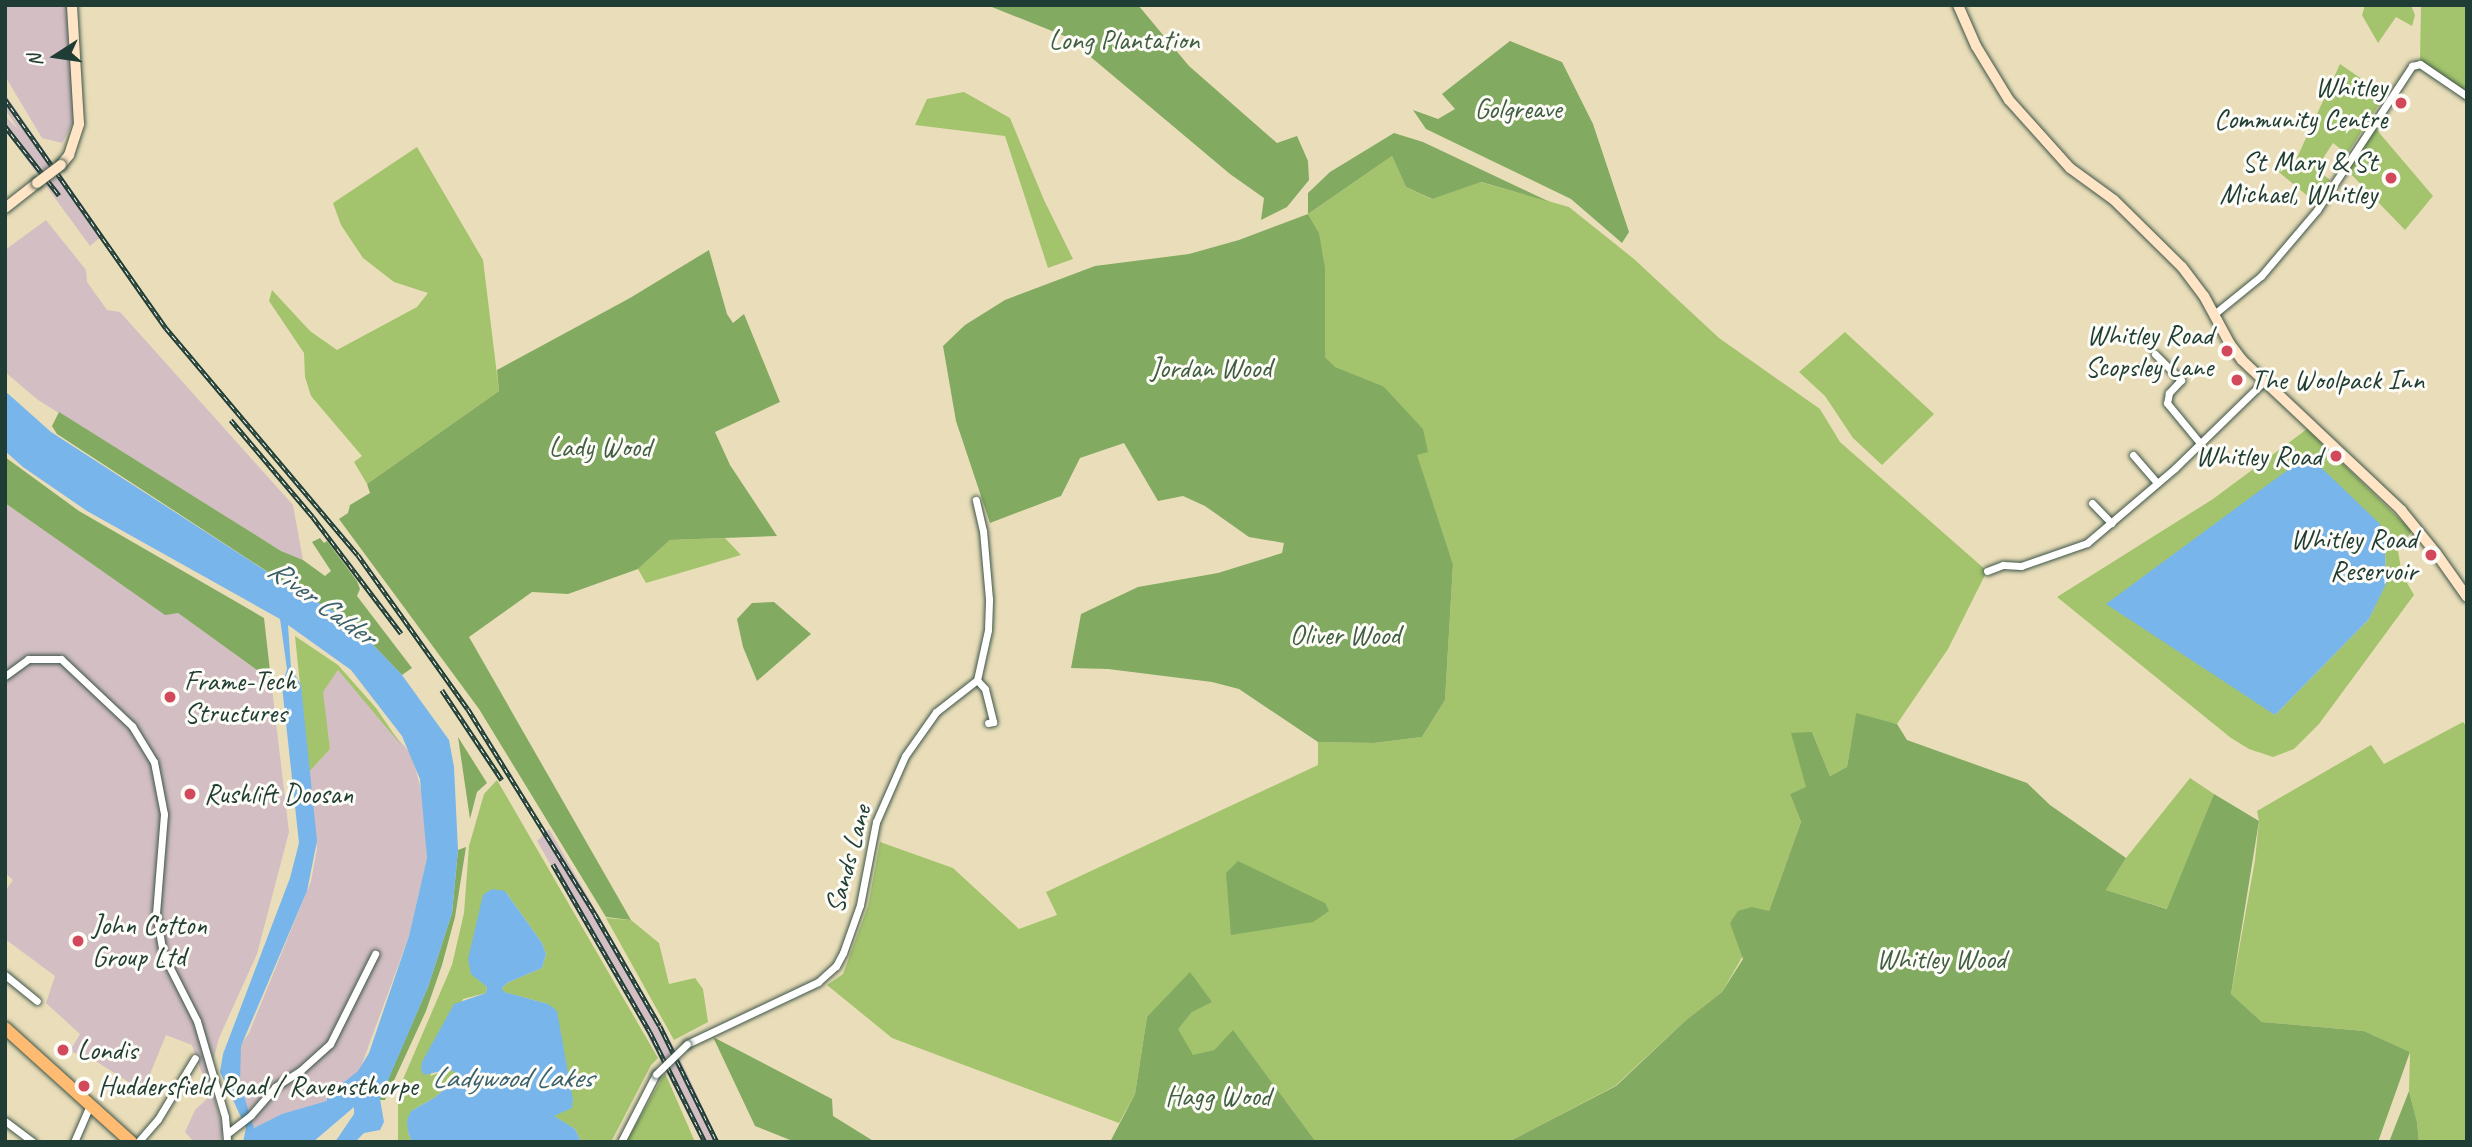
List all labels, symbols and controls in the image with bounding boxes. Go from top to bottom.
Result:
north arrow [21,21,91,91]
park label: Long Plantation [1048,23,1200,57]
text: N [22,52,48,69]
place label: Whitley Community Centre [2214,70,2387,136]
park label: Golgreave [1474,92,1562,126]
marker: Whitley Community Centre [2393,95,2409,111]
place label: St Mary & St Michael, Whitley [2219,145,2377,211]
marker: St Mary & St Michael, Whitley [2383,170,2399,186]
place label: Whitley Road Scopsley Lane [2084,318,2213,384]
marker: Whitley Road Scopsley Lane [2219,343,2235,359]
park label: Jordan Wood [1151,351,1271,385]
place label: The Woolpack Inn [2251,363,2424,397]
marker: The Woolpack Inn [2229,372,2245,388]
park label: Lady Wood [549,430,651,464]
place label: Whitley Road [2196,439,2322,473]
marker: Whitley Road [2328,448,2344,464]
place label: Whitley Road Reservoir [2291,522,2417,588]
marker: Whitley Road Reservoir [2423,547,2439,563]
water label: River Calder [261,551,383,653]
park label: Oliver Wood [1290,618,1400,652]
place label: Frame-Tech Structures [184,664,296,730]
marker: Frame-Tech Structures [162,689,178,705]
place label: Rushlift Doosan [204,777,354,811]
marker: Rushlift Doosan [182,786,198,802]
street label: Sands Lane [817,801,879,917]
place label: John Cotton Group Ltd [92,908,207,974]
marker: John Cotton Group Ltd [70,933,86,949]
park label: Whitley Wood [1876,942,2006,976]
place label: Londis [77,1033,137,1067]
marker: Londis [55,1042,71,1058]
water label: Ladywood Lakes [432,1059,592,1095]
place label: Huddersfield Road / Ravensthorpe [98,1069,418,1103]
marker: Huddersfield Road / Ravensthorpe [76,1078,92,1094]
park label: Hagg Wood [1165,1079,1271,1113]

